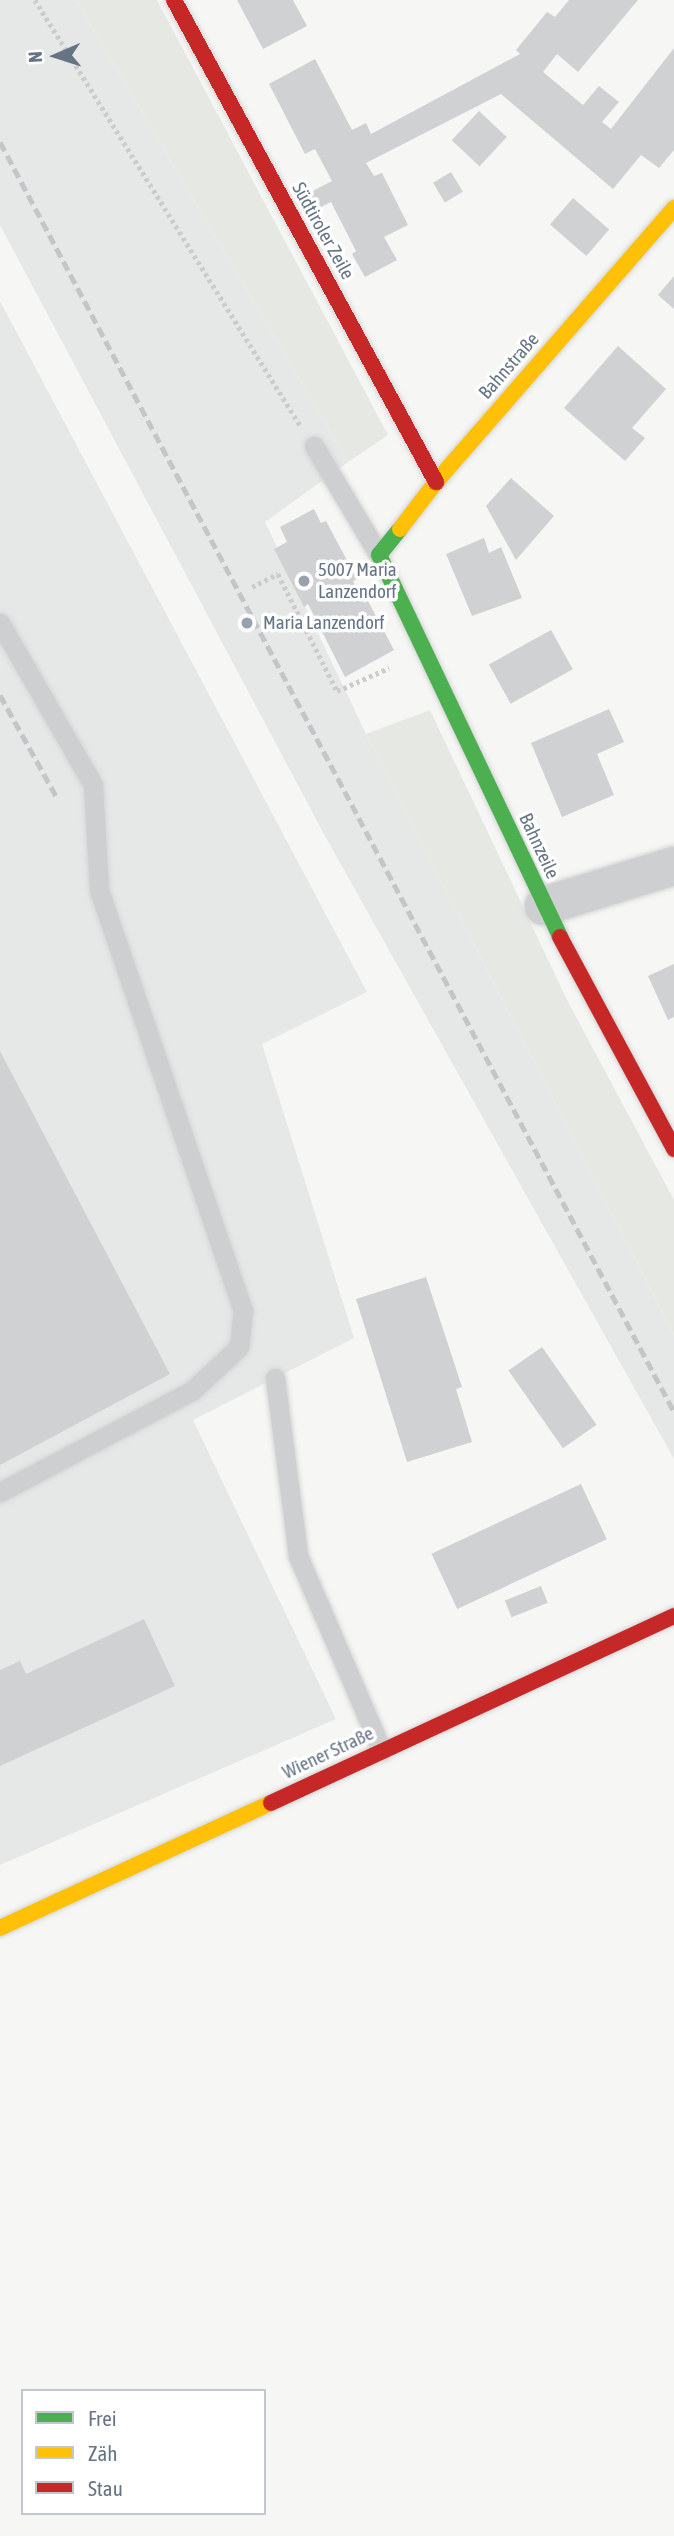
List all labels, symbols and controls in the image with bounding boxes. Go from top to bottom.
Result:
north arrow [21,21,91,91]
text: N [24,51,46,63]
street label: Südtiroler Zeile [287,179,359,283]
street label: Bahnstraße [474,328,544,404]
place label: 5007 Maria Lanzendorf [318,559,397,603]
marker: 5007 Maria Lanzendorf [296,573,312,589]
place label: Maria Lanzendorf [263,612,384,634]
marker: Maria Lanzendorf [237,613,257,633]
street label: Bahnzeile [514,810,564,882]
street label: Wiener Straße [279,1722,377,1784]
legend [21,2389,266,2515]
text: Frei [88,2406,117,2430]
text: Zäh [88,2441,117,2465]
text: Stau [88,2476,123,2500]

